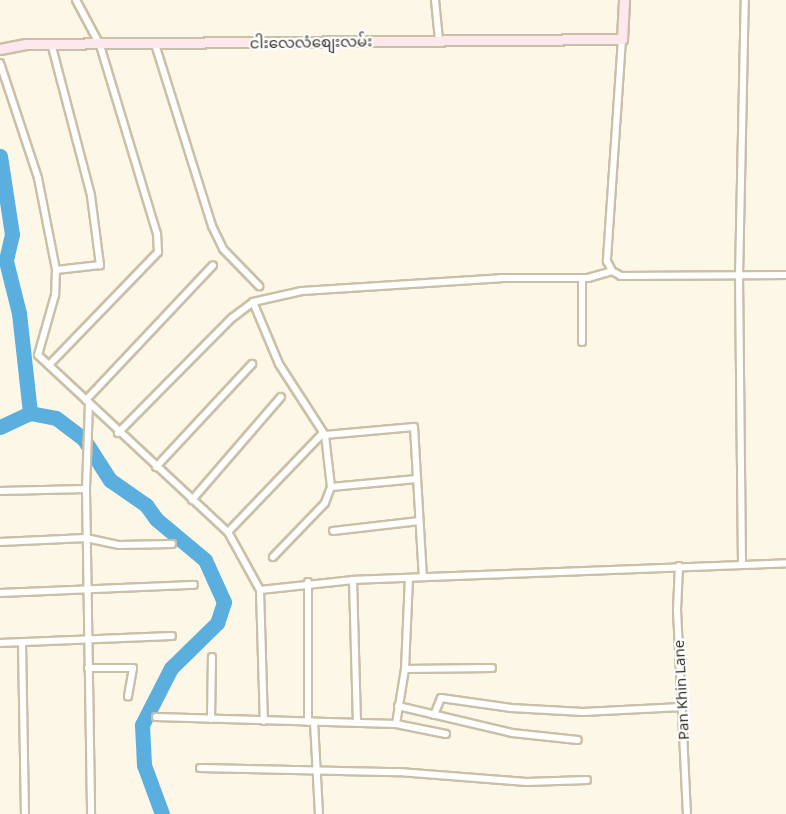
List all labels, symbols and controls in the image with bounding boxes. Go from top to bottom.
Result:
street label: ငါးလေလံစျေးလမ်း [250,32,372,52]
street label: Pan Khin Lane [669,639,693,741]

